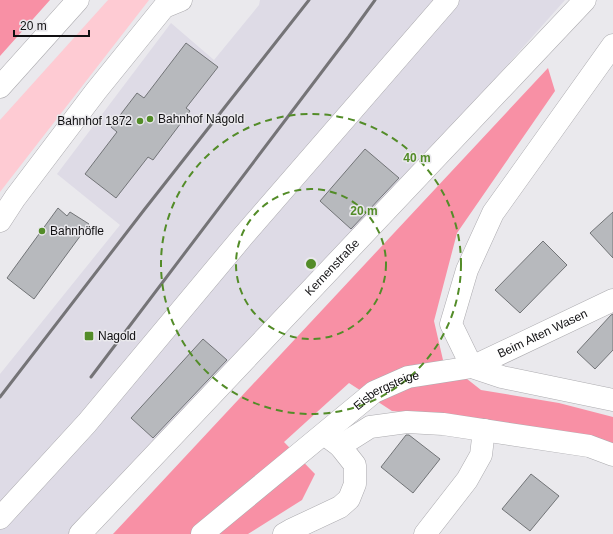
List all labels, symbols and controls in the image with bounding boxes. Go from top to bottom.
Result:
scale bar [14,12,89,38]
text: 20 m [20,19,47,33]
place label: Bahnhof Nagold [158,112,244,126]
place label: Bahnhof 1872 [57,114,132,128]
marker: Bahnhof Nagold [145,114,155,124]
marker: Bahnhof 1872 [135,116,145,126]
text: 40 m [403,151,431,165]
text: 20 m [350,204,378,218]
place label: Bahnhöfle [50,224,104,238]
marker: Bahnhöfle [37,226,47,236]
street label: Kernenstraße [302,236,362,299]
centre of rings [304,257,318,271]
street label: Beim Alten Wasen [495,306,590,361]
place label: Nagold [98,329,136,343]
marker: Nagold [83,330,95,342]
street label: Eisbergsteige [351,368,420,413]

